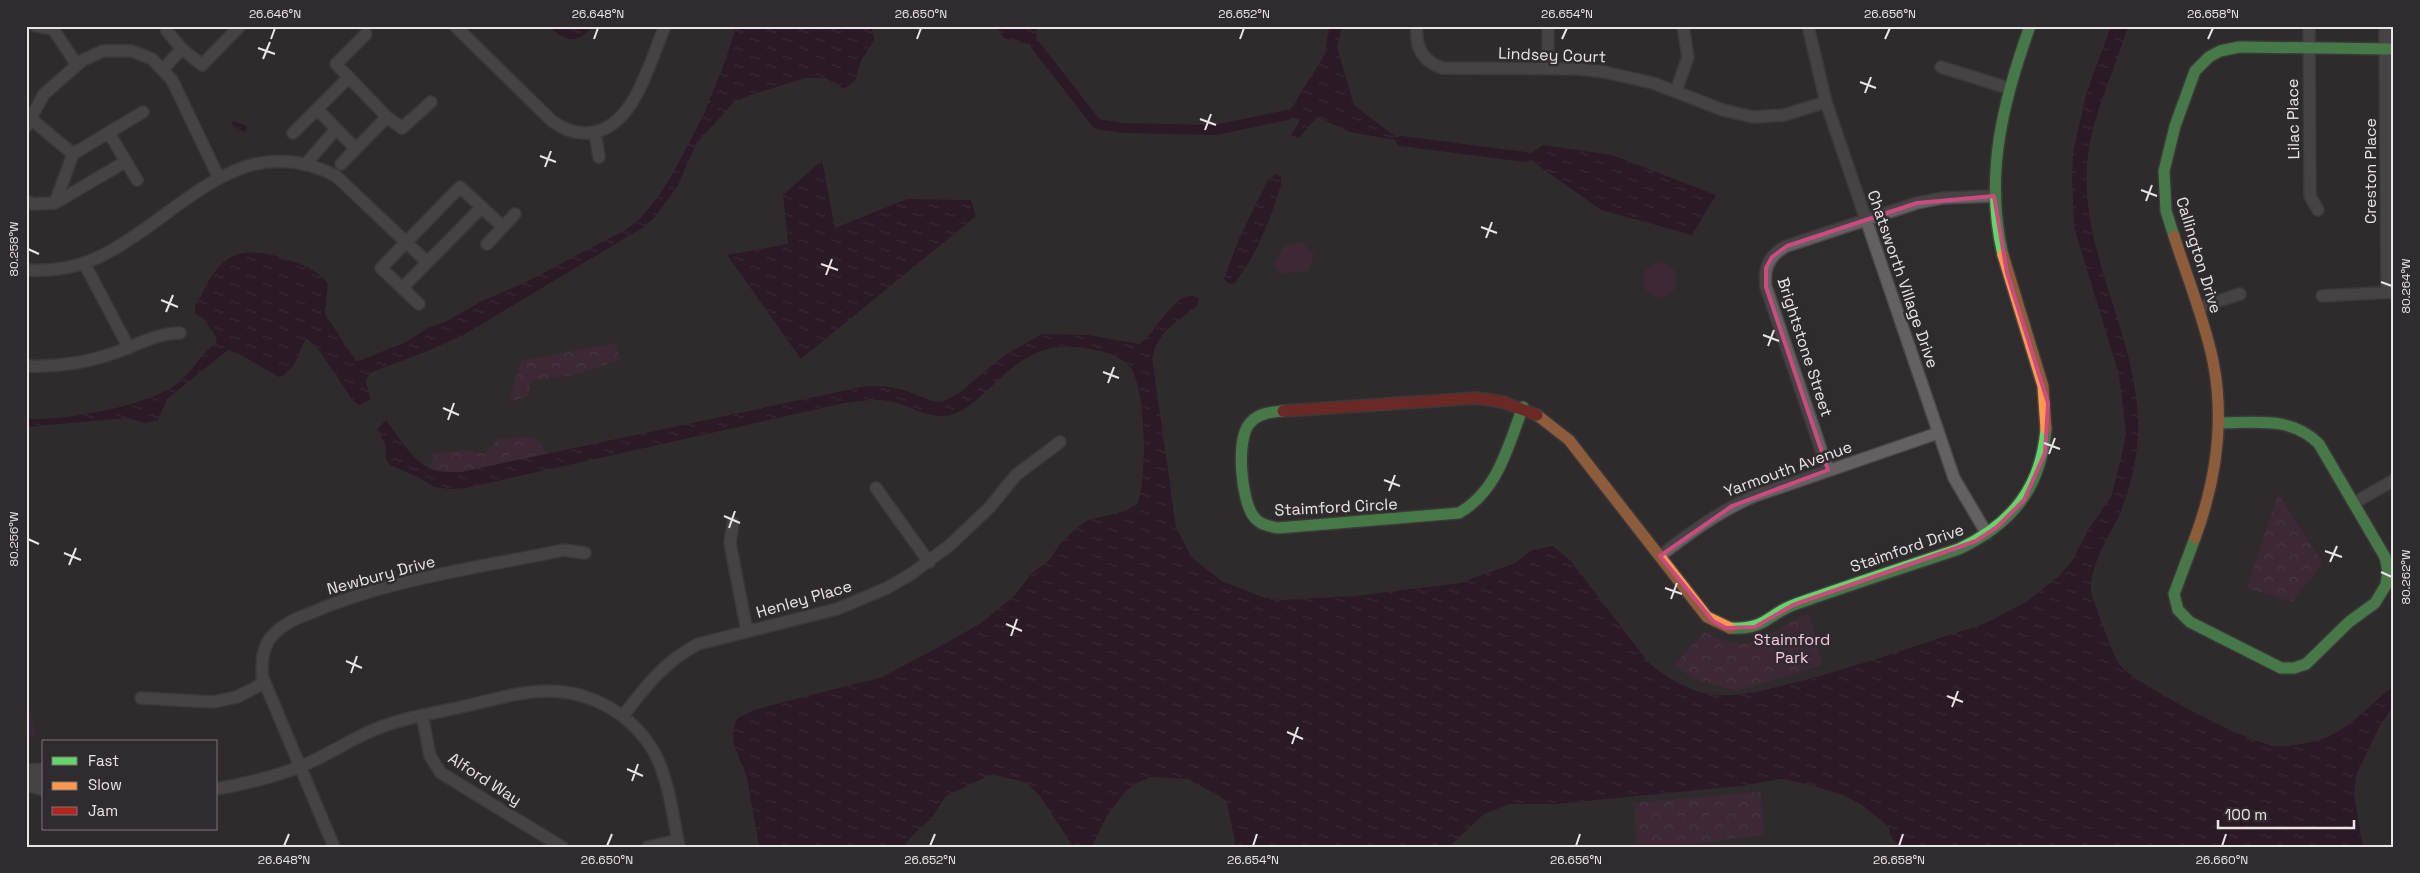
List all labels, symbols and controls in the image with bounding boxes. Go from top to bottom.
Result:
text: 26.646°N [249,6,301,22]
text: 26.648°N [572,6,624,22]
text: 26.650°N [895,6,947,22]
text: 26.652°N [1218,6,1270,22]
text: 26.654°N [1541,6,1593,22]
text: 26.656°N [1864,6,1916,22]
text: 26.658°N [2187,6,2239,22]
street label: Lindsey Court [1498,43,1606,67]
street label: Lilac Place [2282,78,2304,160]
street label: Creston Place [2360,118,2381,224]
street label: Chatsworth Village Drive [1863,187,1943,371]
street label: Callington Drive [2171,194,2227,316]
text: 80.258°W [6,221,22,277]
text: 80.264°W [2398,258,2414,314]
street label: Brightstone Street [1773,275,1837,419]
street label: Yarmouth Avenue [1721,436,1855,502]
street label: Staimford Circle [1274,493,1398,521]
text: 80.256°W [6,511,22,566]
street label: Staimford Drive [1847,519,1967,577]
text: 80.262°W [2398,549,2414,604]
street label: Newbury Drive [325,550,437,600]
street label: Henley Place [754,575,854,623]
park label: Staimford Park [1754,629,1830,668]
legend [42,740,218,830]
street label: Alford Way [444,748,526,810]
text: Fast [88,751,119,770]
text: Slow [88,775,122,794]
scale bar [2218,798,2354,830]
text: Jam [88,801,118,820]
text: 100 m [2225,805,2267,824]
text: 26.648°N [258,852,310,868]
text: 26.650°N [581,852,633,868]
text: 26.652°N [904,852,956,868]
text: 26.654°N [1227,852,1279,868]
text: 26.656°N [1550,852,1602,868]
text: 26.658°N [1873,852,1925,868]
text: 26.660°N [2196,852,2248,868]

